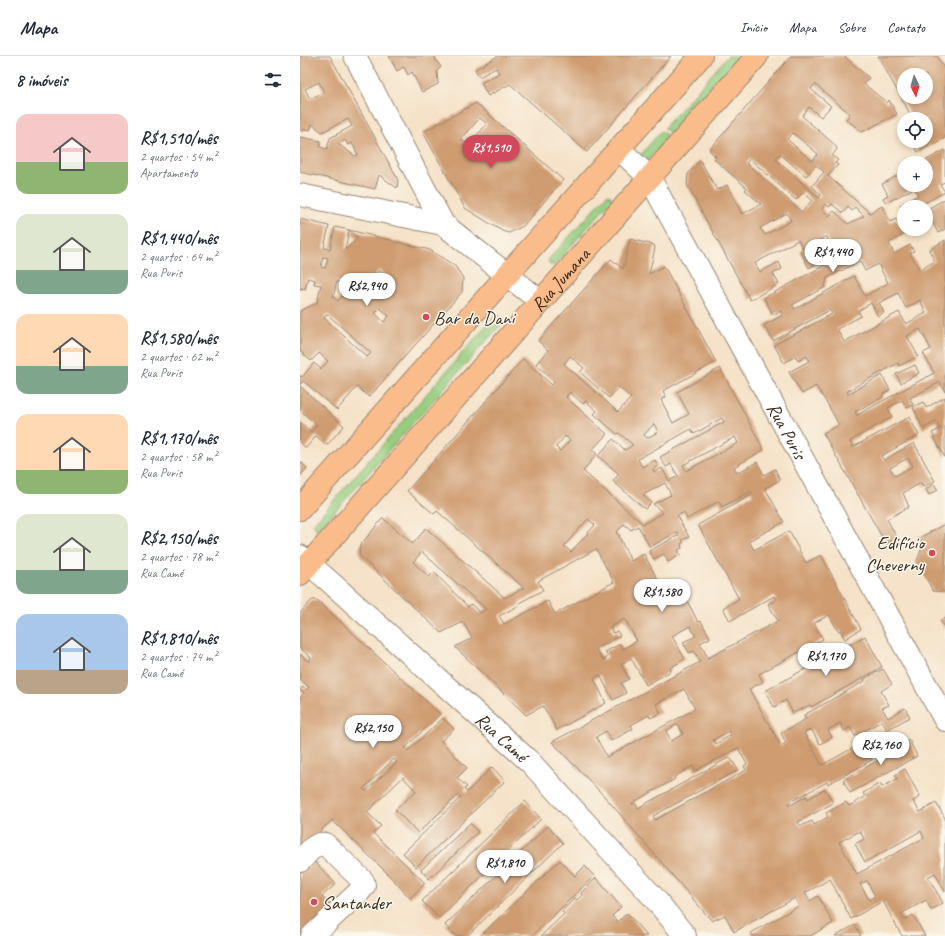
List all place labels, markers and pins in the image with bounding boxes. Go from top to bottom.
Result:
pin: R$1,510 [454,135,528,169]
pin: R$1,440 [796,239,870,273]
pin: R$2,940 [330,273,404,307]
place label: Bar da Dani [434,306,517,330]
marker: Bar da Dani [421,312,431,322]
place label: Edifício Cheverny [866,531,926,577]
marker: Edifício Cheverny [927,548,937,558]
pin: R$1,580 [625,579,699,613]
pin: R$1,170 [789,643,863,677]
pin: R$2,150 [336,715,410,749]
pin: R$2,160 [844,732,918,766]
pin: R$1,810 [468,850,542,884]
place label: Santander [322,891,392,915]
marker: Santander [309,897,319,907]

